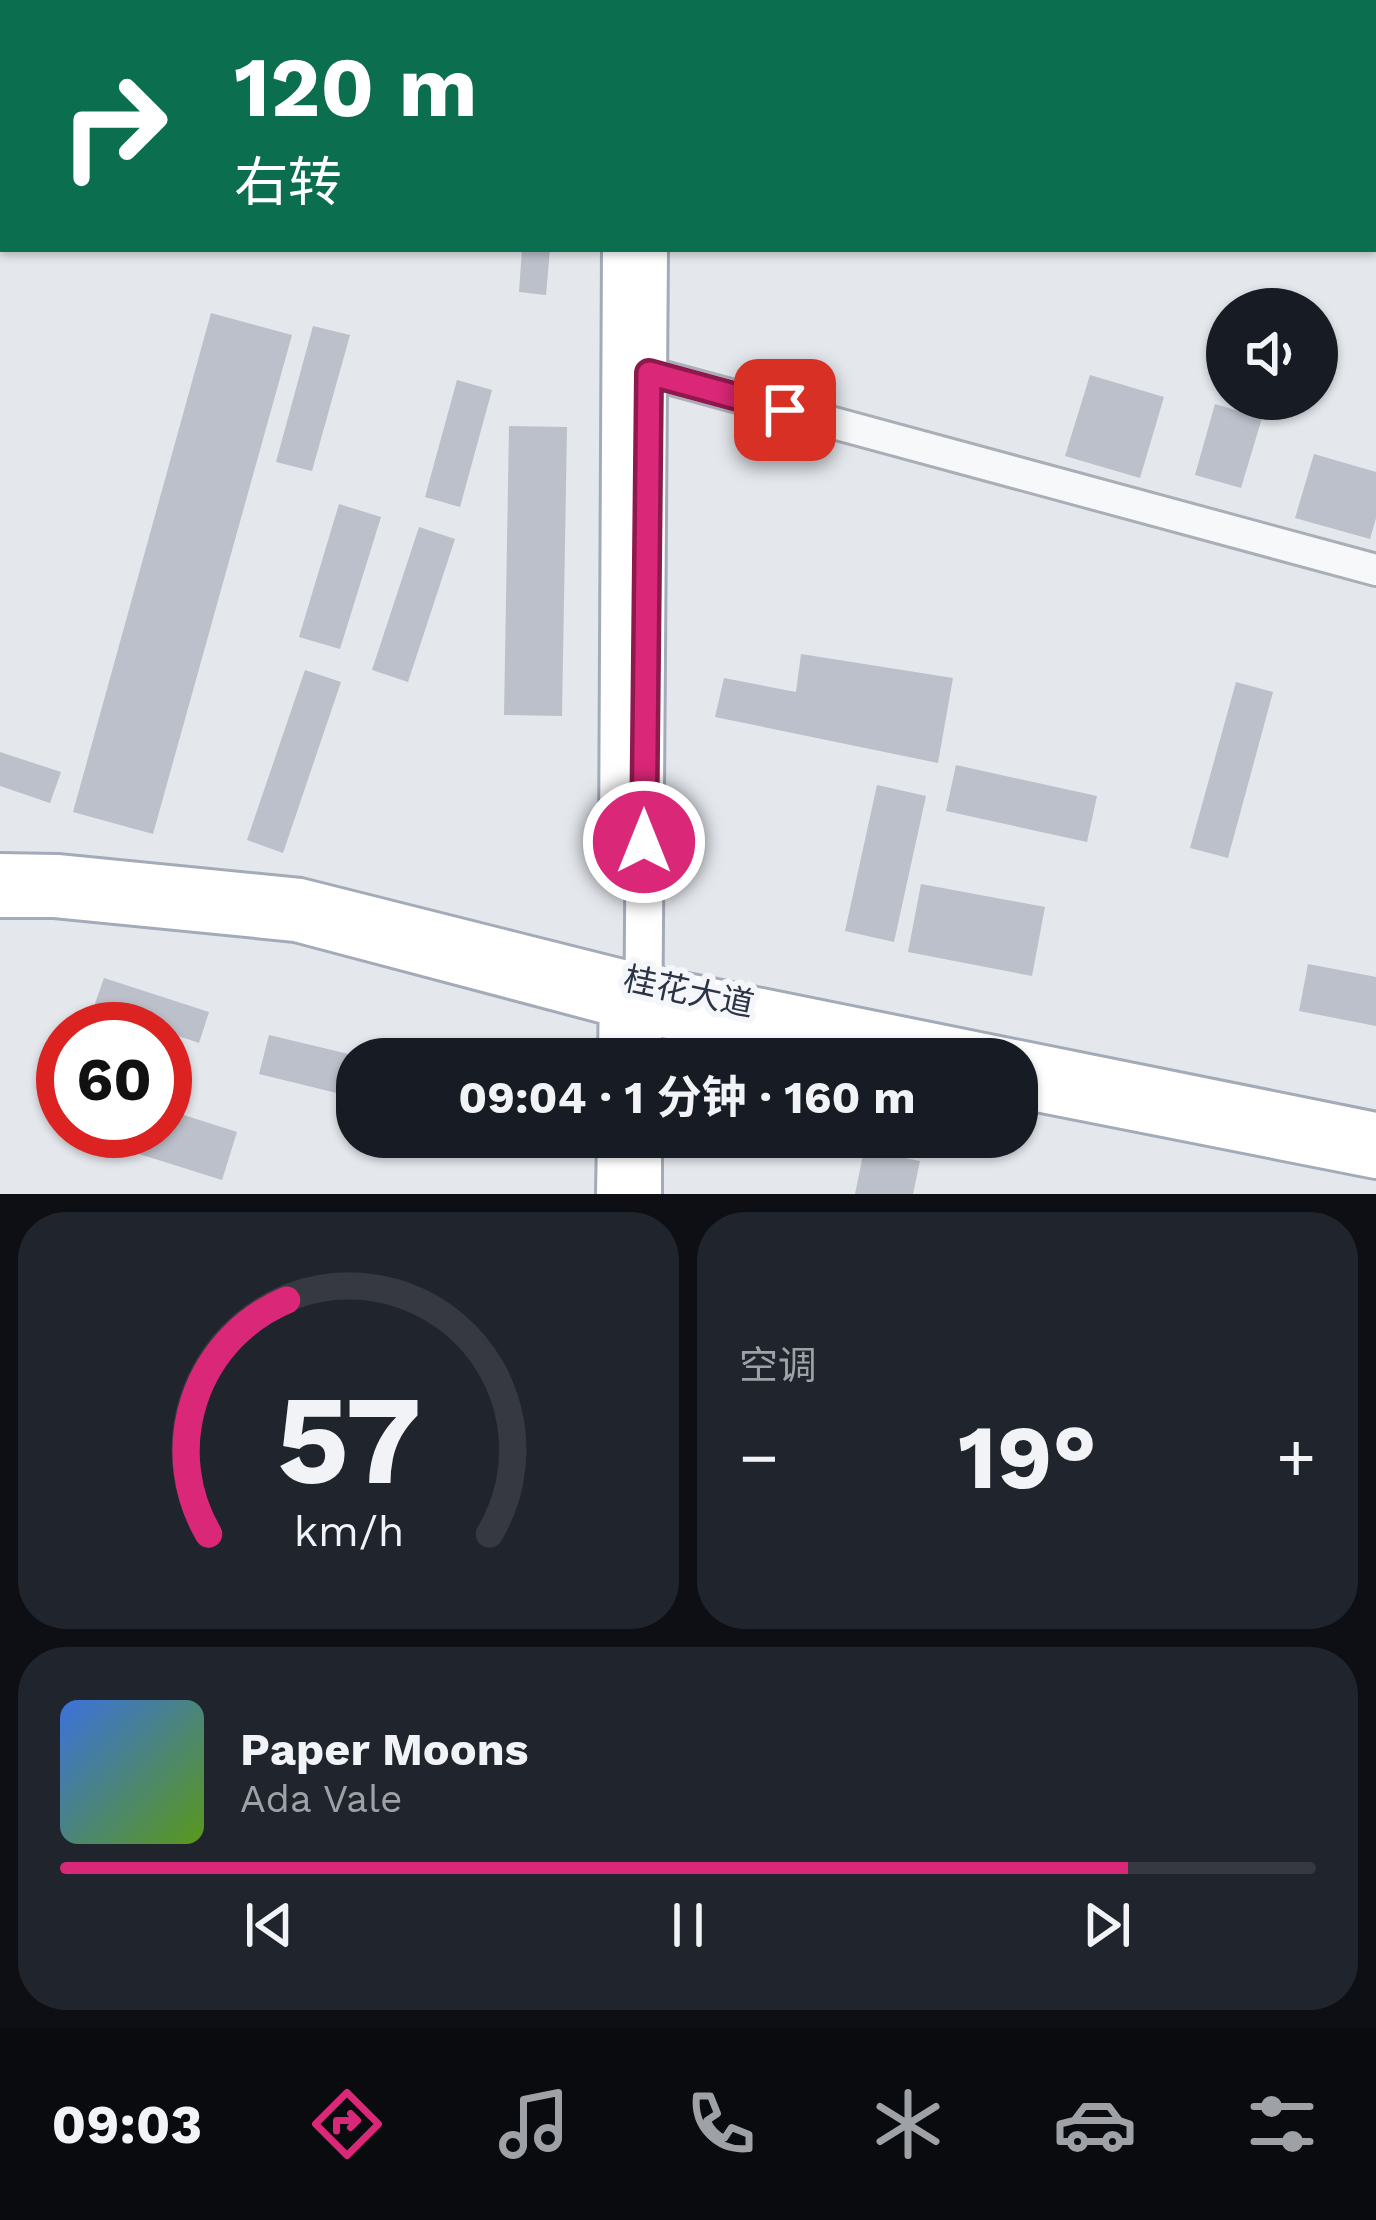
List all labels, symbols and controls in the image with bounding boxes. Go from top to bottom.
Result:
text: 120 m [234,38,477,136]
icon: right [36,48,192,204]
text: 右转 [234,151,342,214]
map controls [1206,288,1338,420]
button: sound [1206,288,1338,420]
pin [734,359,836,461]
icon: arrive [752,377,818,443]
position arrow [581,779,707,905]
street label: 桂花大道 [620,959,758,1024]
speed limit sign: 60 [36,1002,192,1158]
text: 09:04 · 1 分钟 · 160 m [458,1071,916,1124]
text: 空调 [739,1343,817,1388]
text: 57 [276,1367,421,1513]
text: 19° [958,1404,1097,1510]
text: − [739,1419,779,1496]
text: + [1276,1419,1316,1496]
text: km/h [293,1505,404,1555]
text: Paper Moons [240,1723,529,1776]
text: Ada Vale [240,1776,402,1821]
icon: previous [236,1892,302,1958]
icon: pause [655,1892,721,1958]
icon: next [1074,1892,1140,1958]
icon: directions [305,2082,389,2166]
icon: music [492,2082,576,2166]
icon: phone [679,2082,763,2166]
icon: climate [866,2082,950,2166]
icon: car [1053,2082,1137,2166]
icon: filters [1240,2082,1324,2166]
text: 09:03 [52,2093,202,2156]

